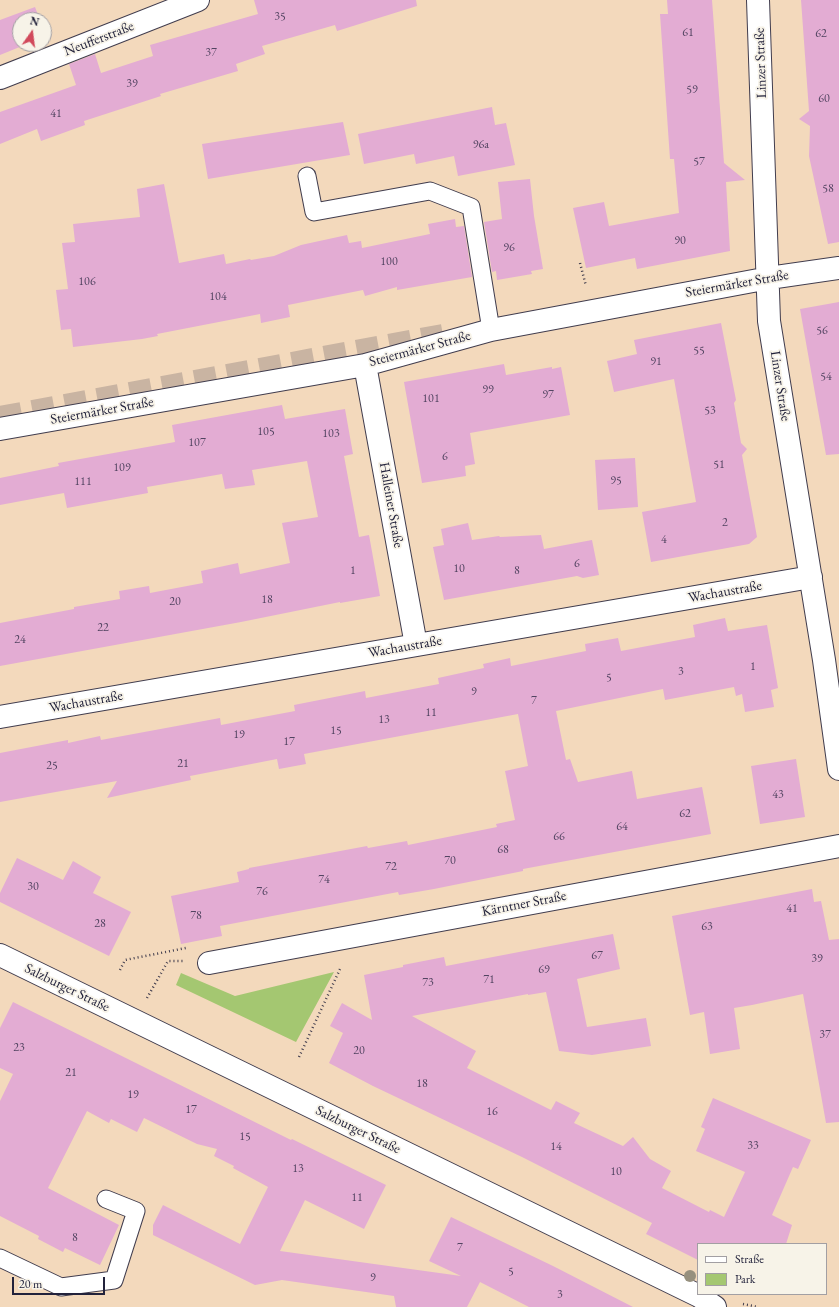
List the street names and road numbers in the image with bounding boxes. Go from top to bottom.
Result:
street label: Neufferstraße [62,18,136,60]
street label: Linzer Straße [751,27,771,99]
street label: Steiermärker Straße [684,267,790,301]
street label: Steiermärker Straße [367,327,473,371]
street label: Linzer Straße [766,350,794,422]
street label: Steiermärker Straße [49,394,155,428]
street label: Halleiner Straße [375,461,407,549]
street label: Wachaustraße [687,577,763,607]
street label: Wachaustraße [367,632,443,662]
street label: Wachaustraße [48,687,124,717]
street label: Kärntner Straße [480,888,568,920]
street label: Salzburger Straße [22,960,112,1016]
street label: Salzburger Straße [313,1102,403,1158]

